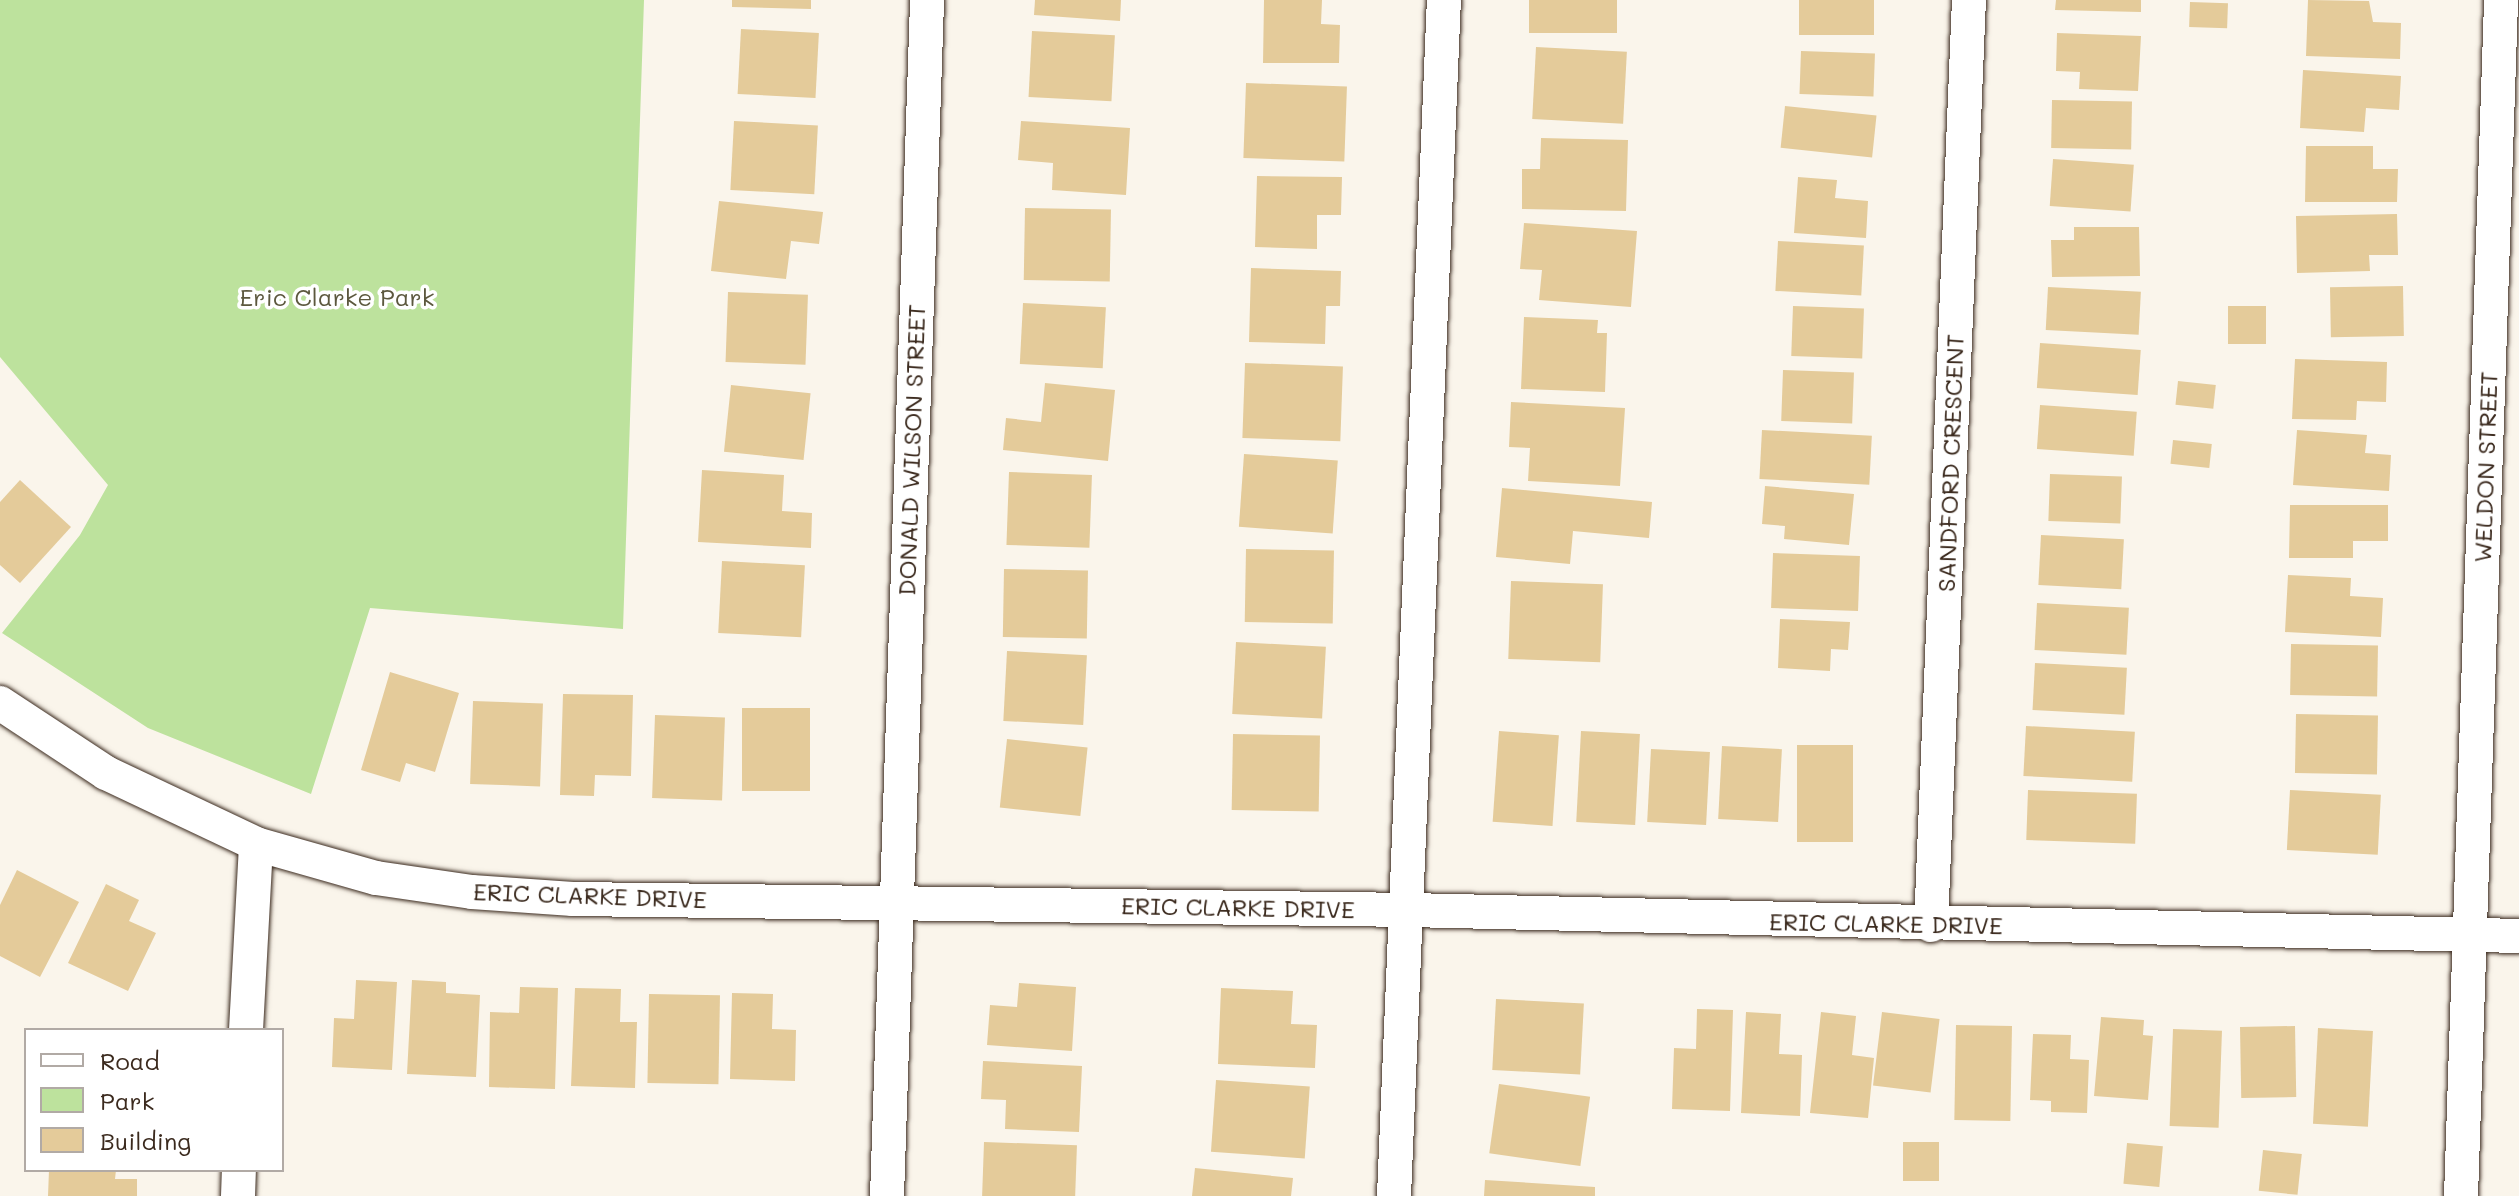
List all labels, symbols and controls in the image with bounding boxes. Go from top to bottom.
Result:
park label: Eric Clarke Park [240,283,434,311]
street label: DONALD WILSON STREET [892,304,930,596]
street label: SANDFORD CRESCENT [1931,334,1969,592]
street label: WELDON STREET [2467,371,2503,563]
street label: ERIC CLARKE DRIVE [473,877,707,913]
street label: ERIC CLARKE DRIVE [1121,891,1355,923]
street label: ERIC CLARKE DRIVE [1769,907,2003,939]
legend [24,1028,284,1172]
text: Road [100,1045,160,1076]
text: Park [100,1085,154,1116]
text: Building [100,1125,191,1156]

